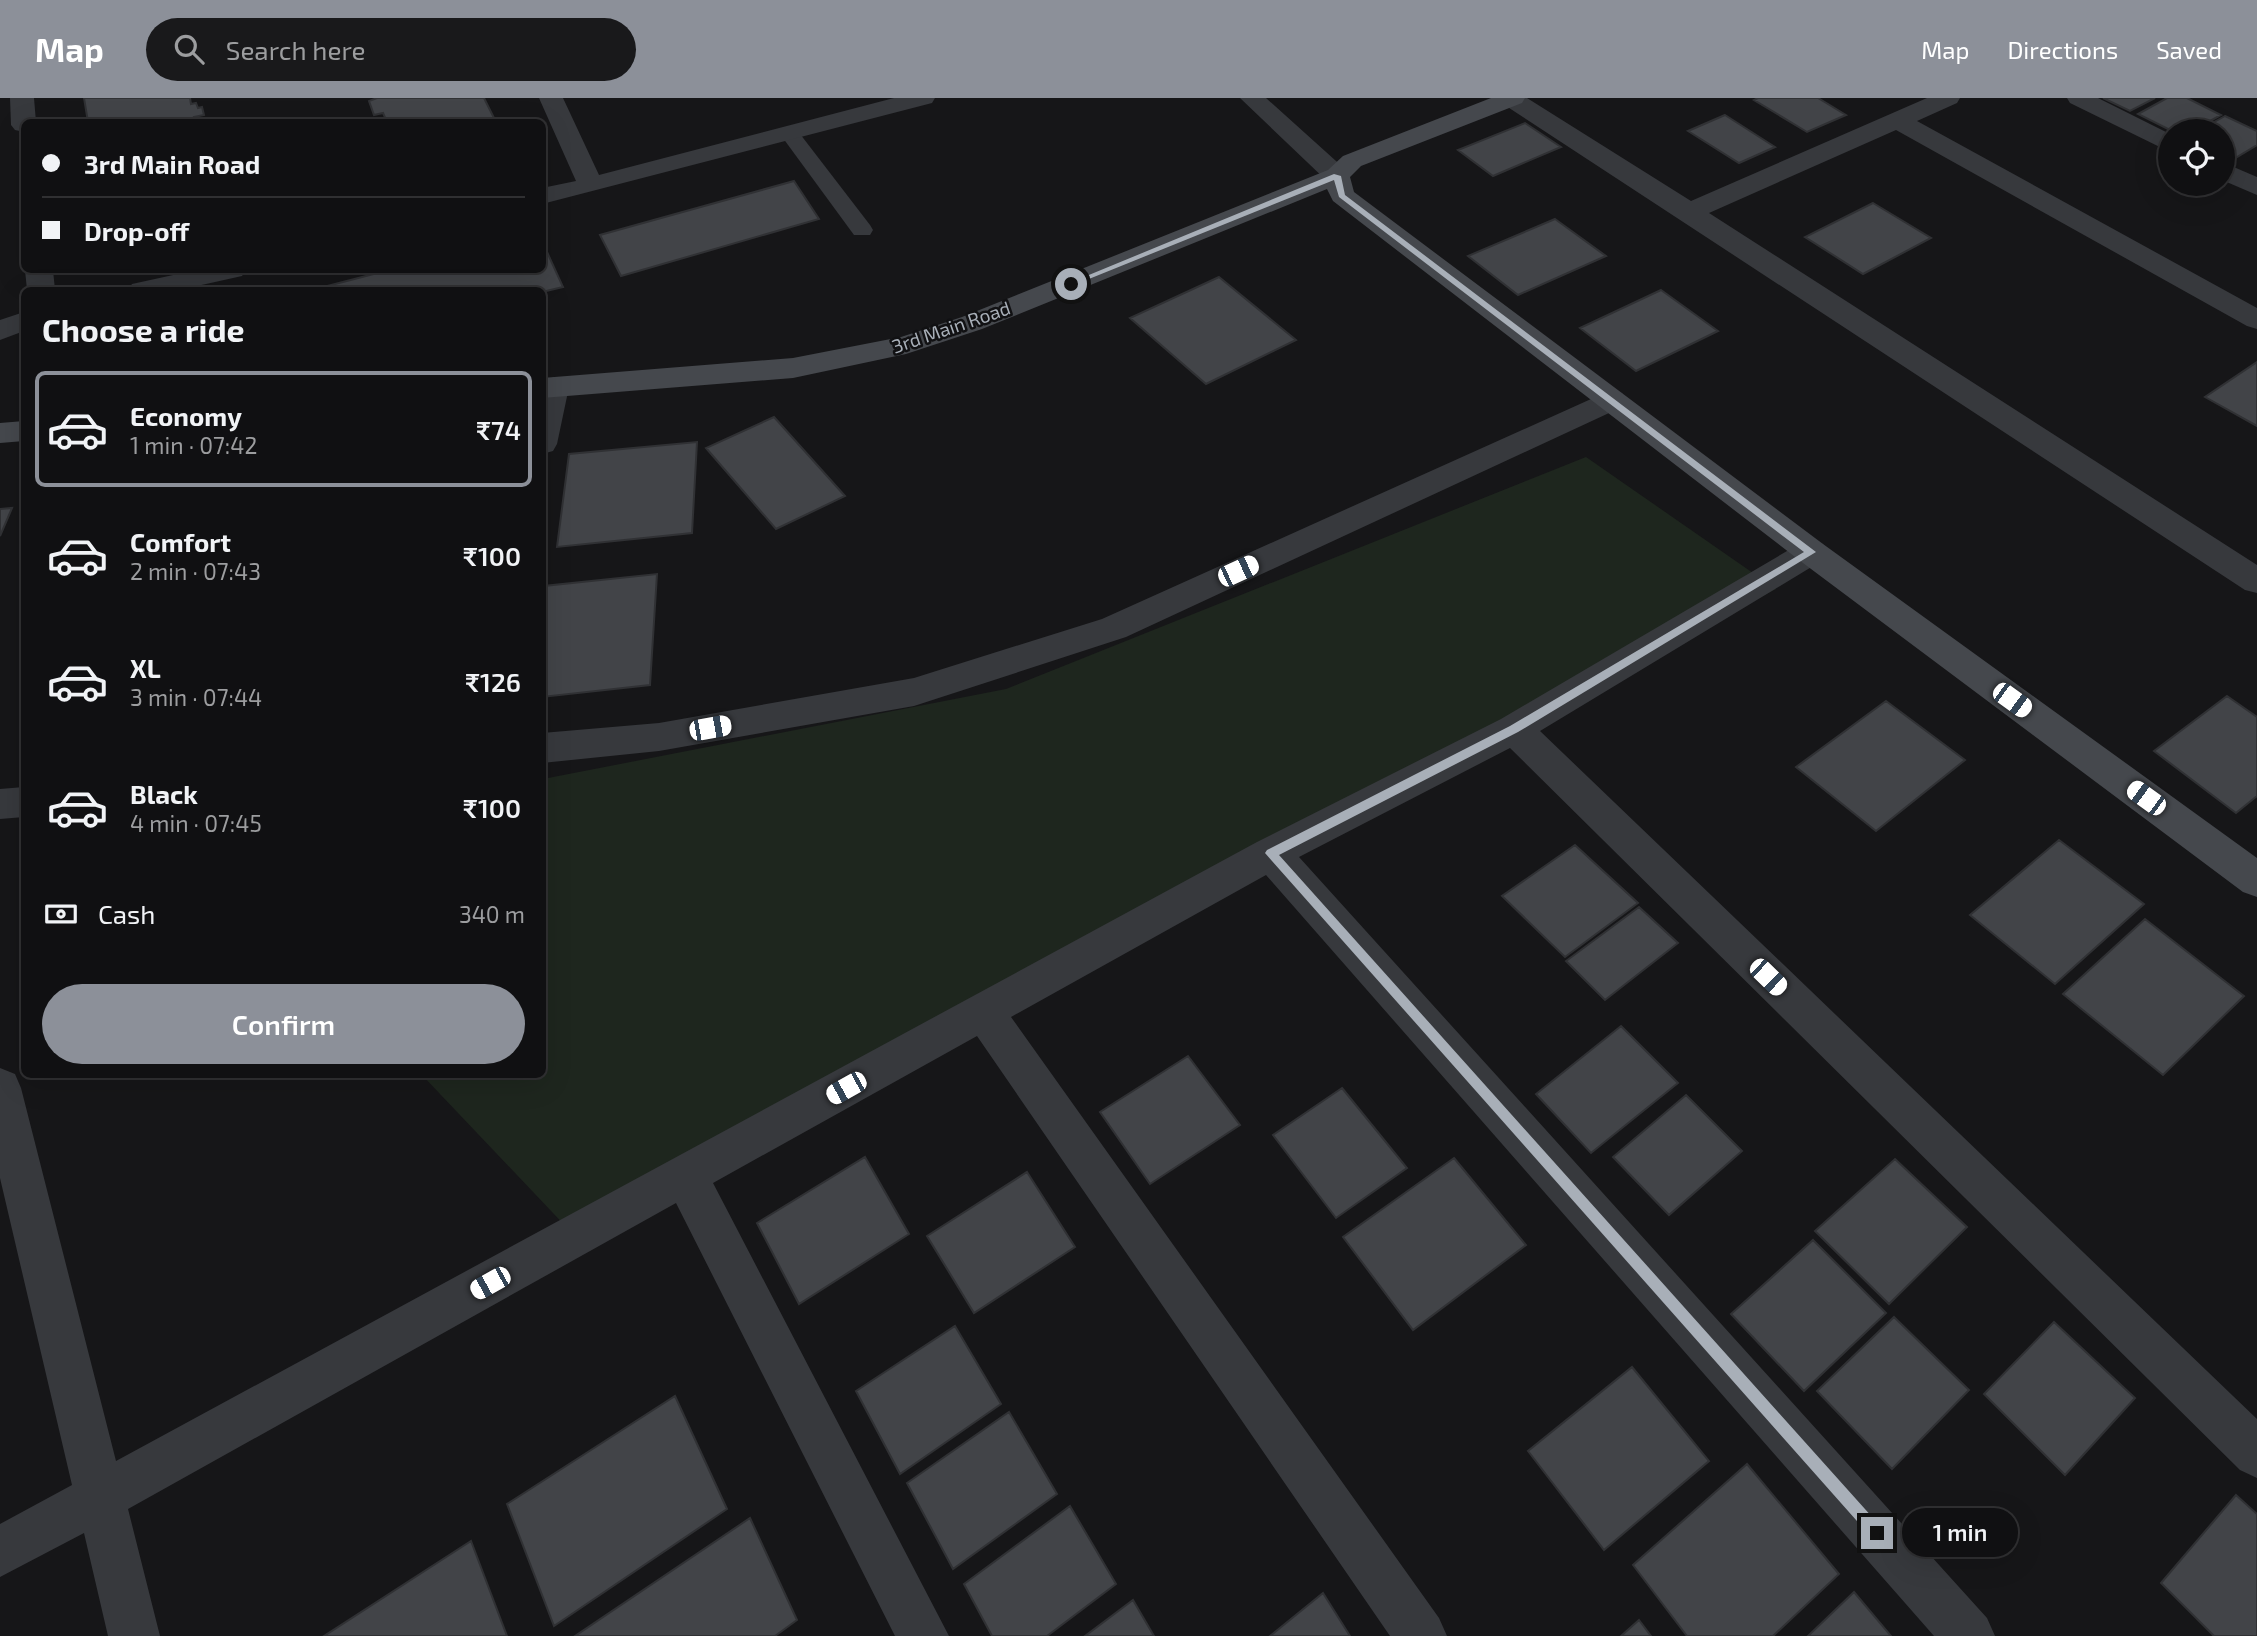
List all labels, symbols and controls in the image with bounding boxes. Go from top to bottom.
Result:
search box [146,18,636,81]
text: Map [35,29,104,69]
icon: search [170,30,208,68]
text: Search here [226,34,365,65]
text: Map [1921,35,1969,64]
text: Directions [2007,35,2118,64]
text: Saved [2156,35,2222,64]
map controls [2158,119,2235,196]
button: locate [2158,119,2235,196]
text: 3rd Main Road [84,148,260,179]
text: Drop-off [84,215,189,246]
route start [1055,268,1087,300]
street label: 3rd Main Road [888,295,1013,358]
text: Choose a ride [42,310,245,348]
icon: car [46,398,109,461]
text: Economy [130,400,242,431]
text: ₹74 [476,414,521,445]
text: 1 min · 07:42 [130,431,257,459]
icon: car [46,524,109,587]
text: Comfort [130,526,231,557]
text: ₹100 [463,540,521,571]
car [1215,553,1262,589]
text: 2 min · 07:43 [130,557,261,585]
icon: car [46,650,109,713]
text: XL [130,652,161,683]
text: ₹126 [465,666,521,697]
car [1989,679,2036,721]
text: 3 min · 07:44 [130,683,262,711]
car [688,714,733,742]
icon: car [46,776,109,839]
car [2123,777,2170,819]
text: Black [130,778,198,809]
text: ₹100 [463,792,521,823]
text: 4 min · 07:45 [130,809,262,837]
icon: cash [42,895,80,933]
text: Cash [98,898,155,929]
text: 340 m [459,900,525,928]
car [1746,955,1791,999]
button: Confirm [42,984,525,1064]
car [823,1069,870,1107]
car [467,1264,514,1302]
callout: 1 min [1902,1508,2017,1558]
route end [1861,1517,1893,1549]
text: 1 min [1933,1518,1987,1546]

